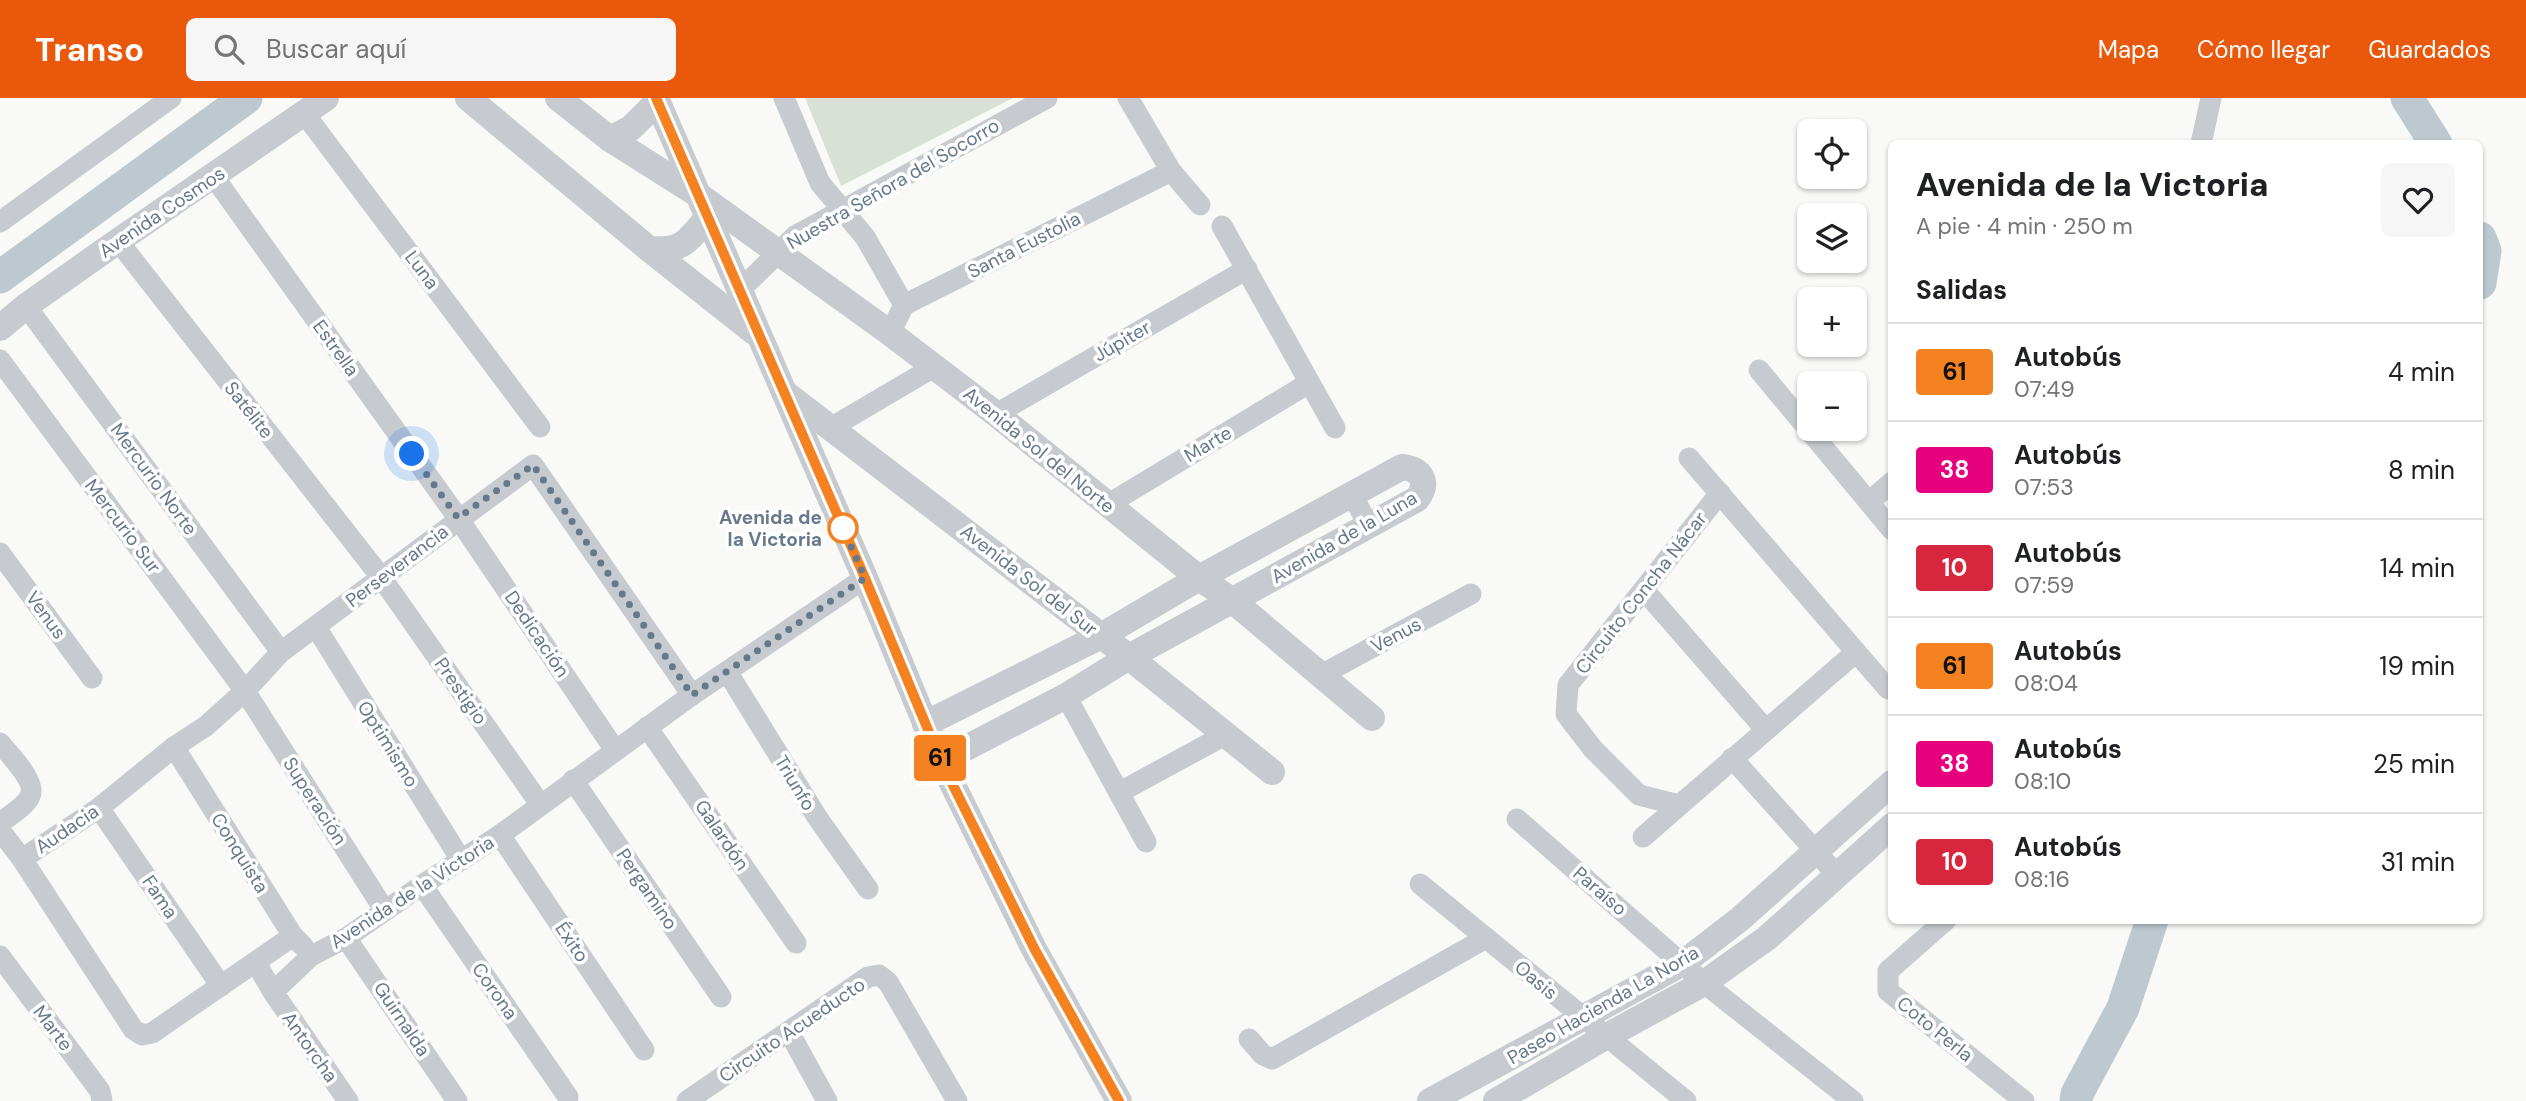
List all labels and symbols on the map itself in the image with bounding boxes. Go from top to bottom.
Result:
street label: Nuestra Señora del Socorro [782,113,1004,255]
street label: Avenida Cosmos [94,161,230,263]
street label: Santa Eustolia [963,206,1085,284]
street label: Luna [399,246,445,294]
street label: Estrella [307,315,365,381]
street label: Júpiter [1089,315,1155,367]
street label: Satélite [219,376,279,444]
street label: Avenida Sol del Norte [958,381,1120,519]
street label: Mercurio Norte [105,418,203,540]
street label: Marte [1180,420,1236,468]
your location [394,436,429,471]
street label: Mercurio Sur [79,474,167,578]
street label: Avenida de la Luna [1267,485,1421,589]
place label: Avenida de la Victoria [719,505,822,552]
street label: Circuito Concha Nácar [1570,507,1712,679]
marker: Avenida de la Victoria [828,513,858,543]
street label: Perseverancia [341,519,453,613]
street label: Avenida Sol del Sur [955,519,1103,641]
street label: Venus [20,586,72,644]
street label: Dedicación [499,586,575,682]
street label: Venus [1366,611,1426,659]
street label: Prestigio [429,653,493,729]
street label: Optimismo [352,696,424,792]
line badge: 61 [908,735,972,781]
street label: Triunfo [769,751,821,815]
street label: Superación [277,752,353,850]
street label: Galardón [689,795,755,875]
street label: Audacia [30,799,104,859]
street label: Conquista [206,808,274,898]
street label: Avenida de la Victoria [325,830,499,954]
street label: Pergamino [611,844,683,934]
street label: Paraíso [1568,861,1632,921]
street label: Fama [136,870,184,924]
street label: Éxito [550,917,594,967]
street label: Paseo Hacienda La Noria [1503,940,1703,1070]
street label: Oasis [1509,955,1563,1005]
street label: Corona [466,958,524,1024]
street label: Circuito Acueducto [714,972,870,1088]
street label: Guirnalda [368,977,436,1061]
street label: Coto Perla [1892,991,1978,1067]
street label: Marte [28,1000,78,1056]
street label: Antorcha [277,1007,343,1087]

